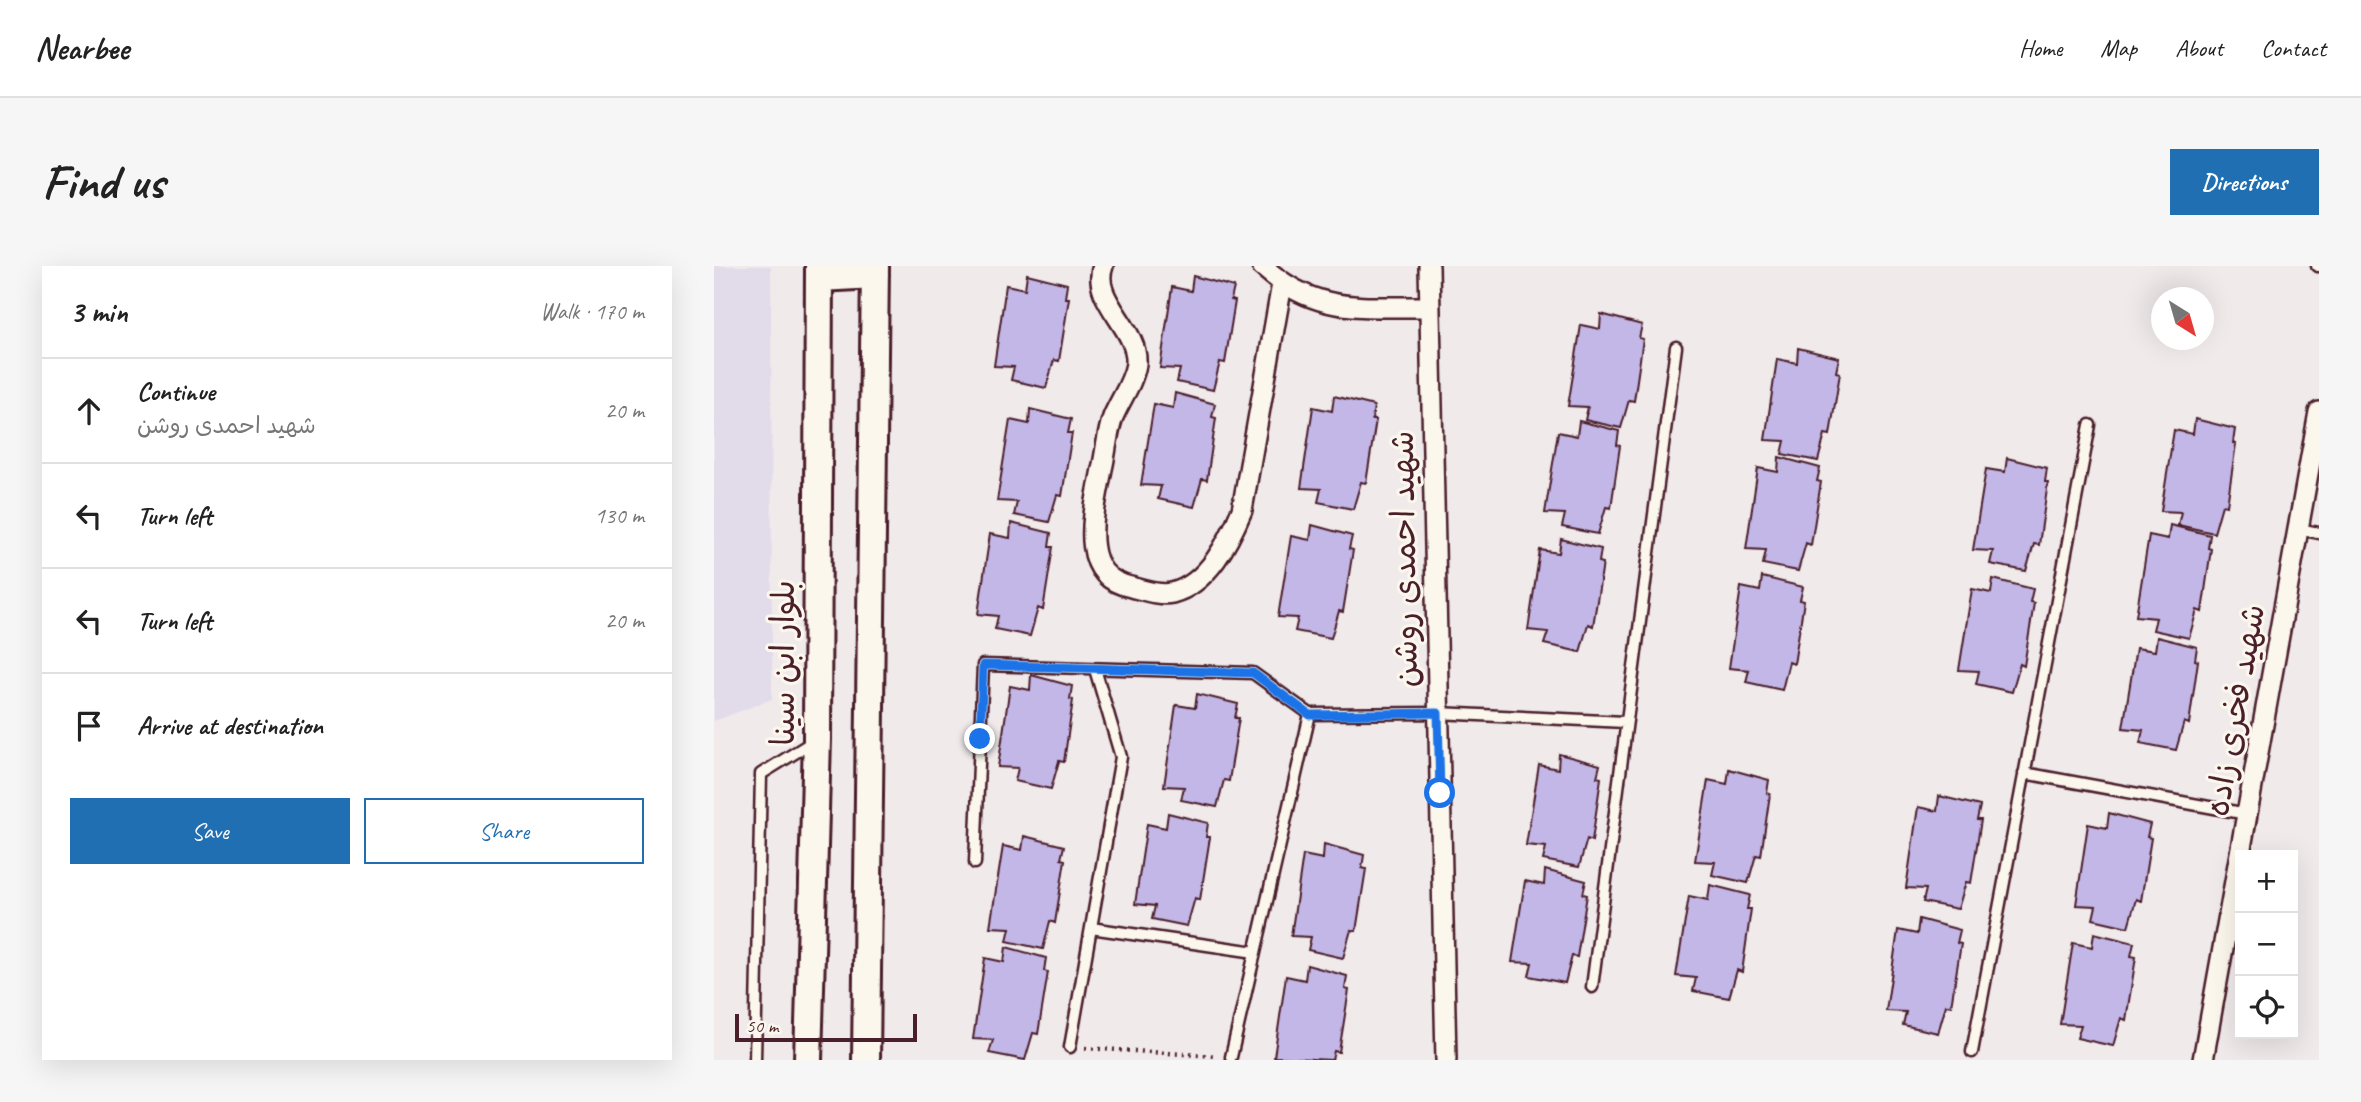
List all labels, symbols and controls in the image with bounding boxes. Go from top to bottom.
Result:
text: Nearbee [35,27,129,69]
text: Home [2019,33,2062,63]
text: Map [2100,33,2137,63]
text: About [2175,33,2223,63]
text: Contact [2261,33,2326,63]
button: Directions [2170,149,2319,215]
text: Find us [42,151,164,213]
north arrow [2151,287,2214,350]
text: 3 min [70,293,127,331]
text: Walk · 170 m [540,297,644,326]
text: Continue [137,375,215,408]
icon: ahead [70,392,108,430]
text: 20 m [605,396,644,425]
text: شهید احمدی روشن [137,411,316,440]
street label: شهید احمدی روشن [1381,430,1427,688]
icon: left [70,497,108,535]
text: Turn left [137,499,212,532]
text: 130 m [595,501,644,530]
street label: بلوار ابن سینا [762,580,804,746]
street label: شهید فخری زاده [2196,601,2274,820]
icon: left [70,602,108,640]
text: Turn left [137,604,212,637]
text: 20 m [605,606,644,635]
icon: arrive [70,707,108,745]
text: Arrive at destination [137,709,323,742]
route end [964,723,995,754]
route start [1424,777,1455,808]
button: Save [70,798,350,864]
button: Share [364,798,644,864]
map controls [2235,850,2298,1039]
button: + [2235,850,2298,913]
button: − [2235,913,2298,976]
button: locate [2235,976,2298,1039]
scale bar [735,1011,917,1043]
text: 50 m [746,1014,778,1038]

